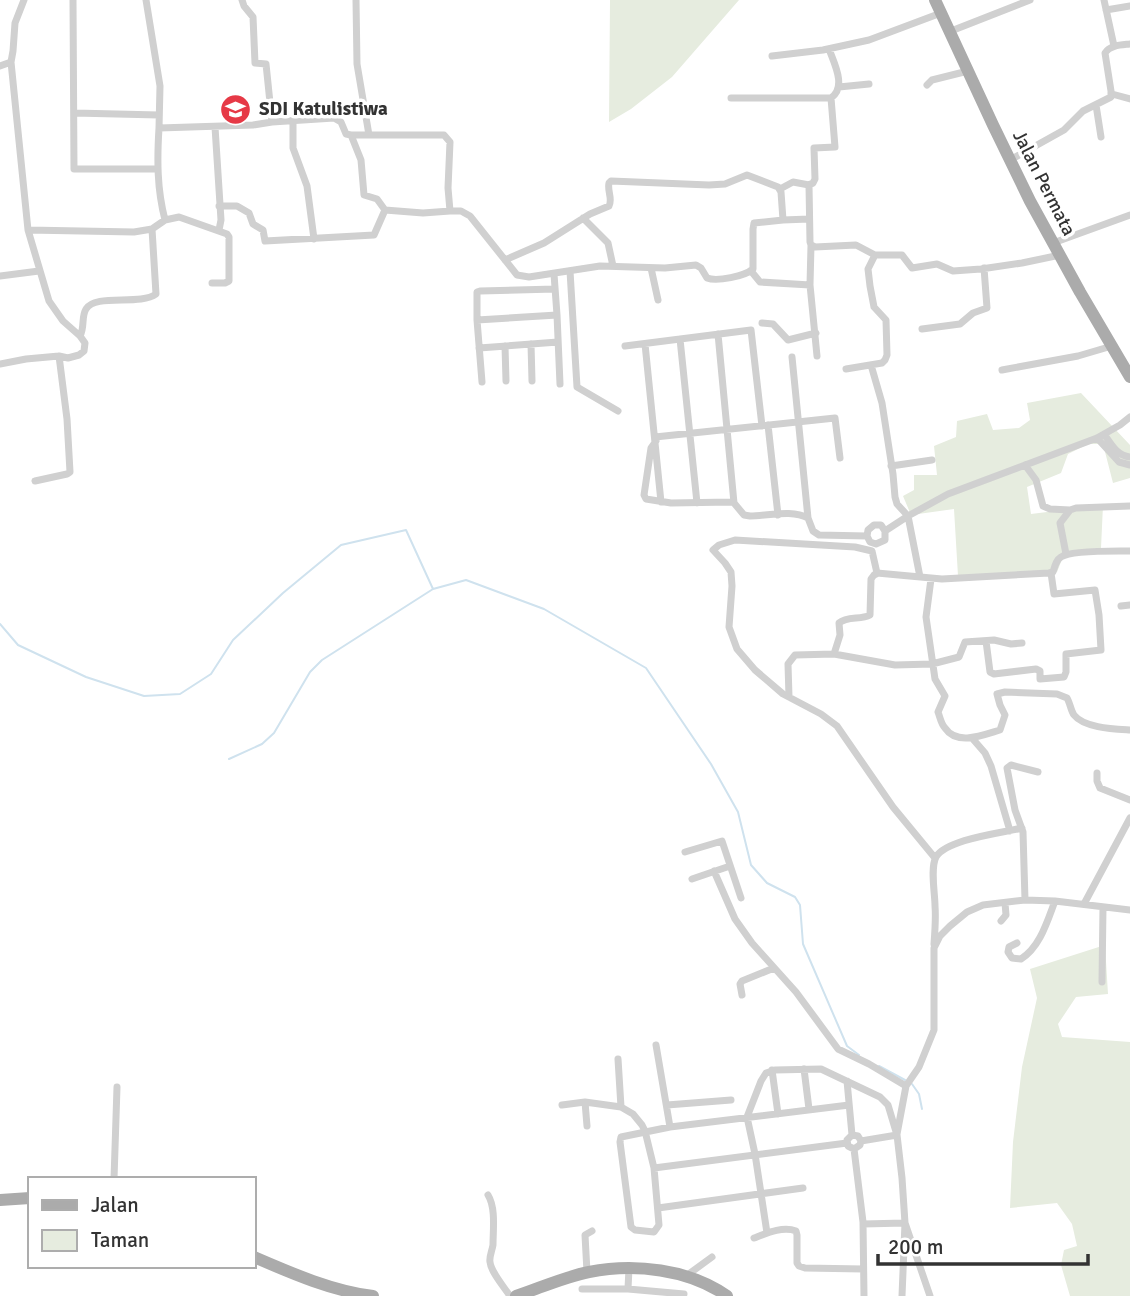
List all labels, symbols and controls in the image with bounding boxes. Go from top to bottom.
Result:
school or university icon: SDI Katulistiwa [219,92,253,126]
place label: SDI Katulistiwa [259,97,388,121]
street label: Jalan Permata [1007,126,1081,240]
legend [28,1177,256,1268]
text: Jalan [91,1192,139,1218]
scale bar [878,1222,1088,1266]
text: Taman [91,1227,149,1253]
text: 200 m [888,1234,943,1260]

